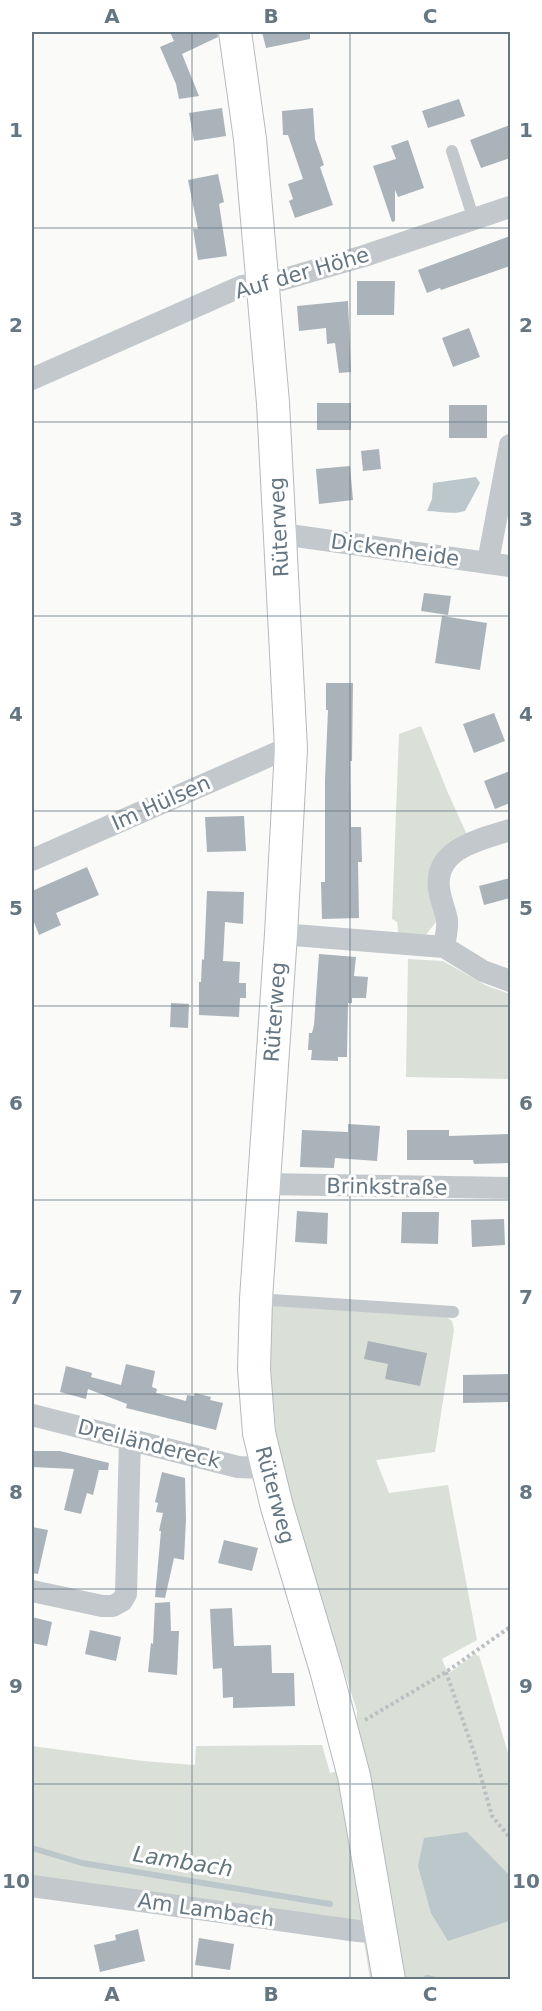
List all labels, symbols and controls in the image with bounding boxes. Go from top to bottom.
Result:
text: A [104,4,120,28]
text: B [263,4,279,28]
text: C [423,4,437,28]
text: 1 [9,118,23,142]
text: 1 [519,118,533,142]
street label: Auf der Höhe [232,242,372,304]
text: 2 [9,313,23,337]
text: 2 [519,313,533,337]
street label: Rüterweg [264,476,294,578]
text: 3 [9,507,23,531]
text: 3 [519,507,533,531]
street label: Dickenheide [329,529,461,571]
text: 4 [9,702,23,726]
text: 4 [519,702,533,726]
street label: Im Hülsen [108,771,214,835]
text: 5 [9,896,23,920]
text: 5 [519,896,533,920]
street label: Rüterweg [260,961,290,1063]
text: 6 [9,1091,23,1115]
text: 6 [519,1091,533,1115]
street label: Brinkstraße [326,1174,448,1200]
text: 7 [9,1285,23,1309]
text: 7 [519,1285,533,1309]
street label: Dreiländereck [75,1415,224,1474]
street label: Rüterweg [250,1444,300,1546]
text: 8 [9,1480,23,1504]
text: 8 [519,1480,533,1504]
text: 9 [9,1674,23,1698]
text: 9 [519,1674,533,1698]
water label: Lambach [131,1841,235,1882]
text: 10 [2,1869,30,1893]
text: 10 [512,1869,540,1893]
street label: Am Lambach [136,1889,276,1931]
text: A [104,1982,120,2006]
text: B [263,1982,279,2006]
text: C [423,1982,437,2006]

